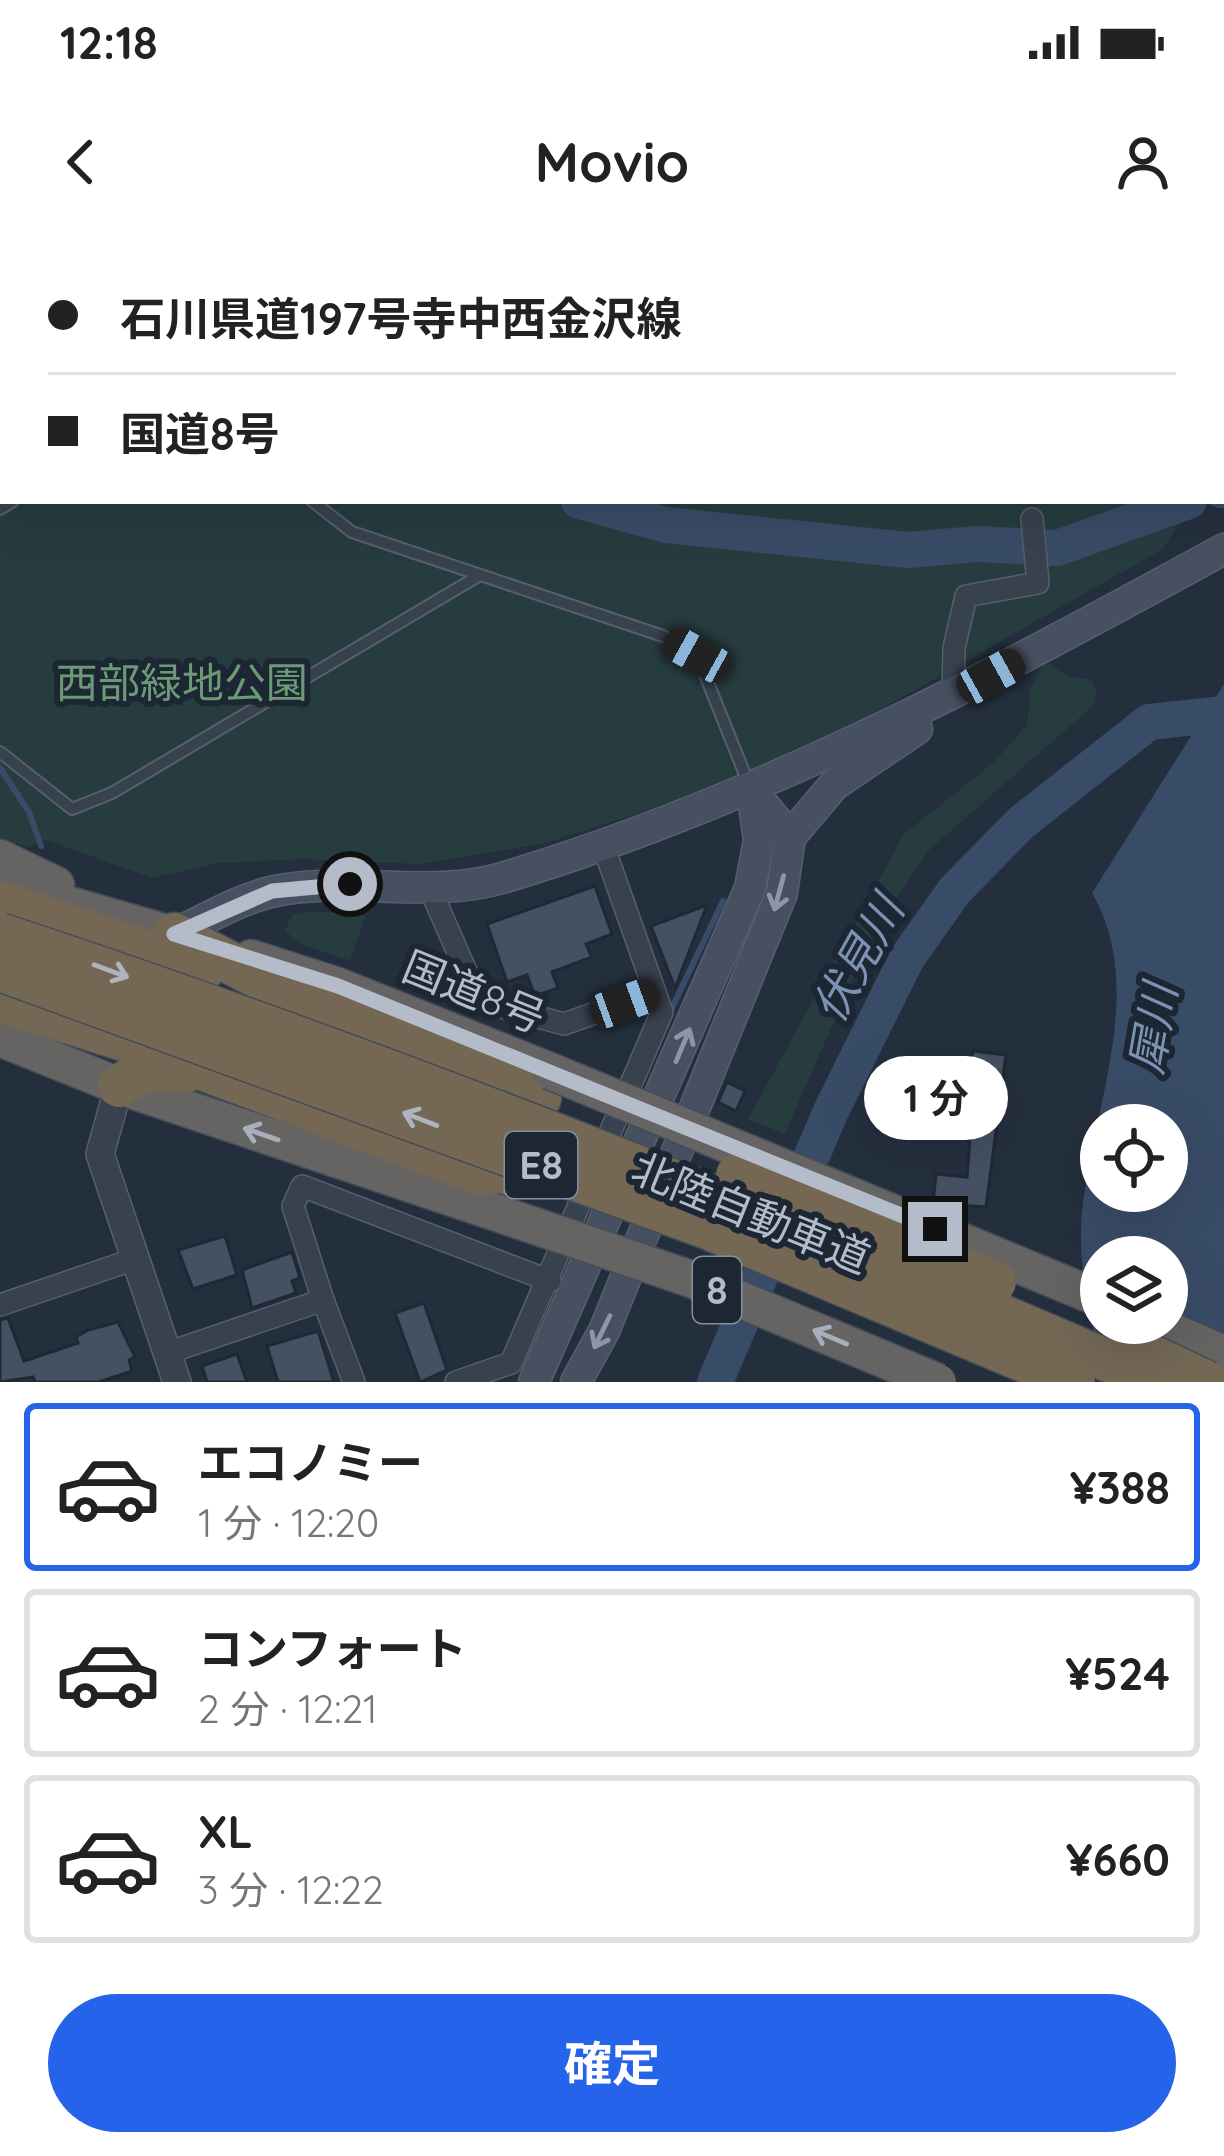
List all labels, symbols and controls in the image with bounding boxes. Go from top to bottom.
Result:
text: 12:18 [60,14,158,70]
text: Movio [535,128,689,196]
icon: back [48,129,114,195]
icon: person [1110,129,1176,195]
text: 石川県道197号寺中西金沢線 [120,290,681,346]
text: 国道8号 [120,405,280,461]
car [657,622,737,688]
car [951,643,1031,709]
park label: 西部緑地公園 [56,656,308,709]
route start [323,857,377,911]
one-way arrow [767,873,789,911]
water label: 伏見川 [800,882,916,1031]
street label: 国道8号 [395,939,553,1044]
one-way arrow [92,962,129,983]
car [585,974,665,1032]
water label: 犀川 [1117,976,1188,1078]
one-way arrow [674,1027,695,1064]
callout: 1 分 [863,1055,1007,1139]
text: 1 分 [903,1073,969,1122]
map controls [1080,1104,1188,1344]
button: locate [1080,1104,1188,1212]
one-way arrow [402,1107,439,1128]
one-way arrow [243,1122,281,1144]
road number: E8 [505,1132,577,1198]
street label: 北陸自動車道 [624,1141,878,1284]
route end [908,1202,962,1256]
button: layers [1080,1236,1188,1344]
road number: 8 [693,1257,741,1323]
one-way arrow [590,1313,612,1349]
one-way arrow [813,1325,850,1346]
icon: car [54,1433,162,1541]
text: エコノミー [198,1434,423,1490]
text: ¥388 [1070,1459,1170,1515]
text: 1 分 · 12:20 [198,1498,379,1547]
icon: car [54,1619,162,1727]
text: コンフォート [198,1620,467,1676]
text: ¥524 [1065,1645,1170,1701]
text: 2 分 · 12:21 [198,1684,378,1733]
text: XL [198,1803,253,1859]
icon: car [54,1805,162,1913]
text: ¥660 [1066,1831,1170,1887]
text: 3 分 · 12:22 [198,1865,384,1914]
button: 確定 [48,1994,1176,2132]

